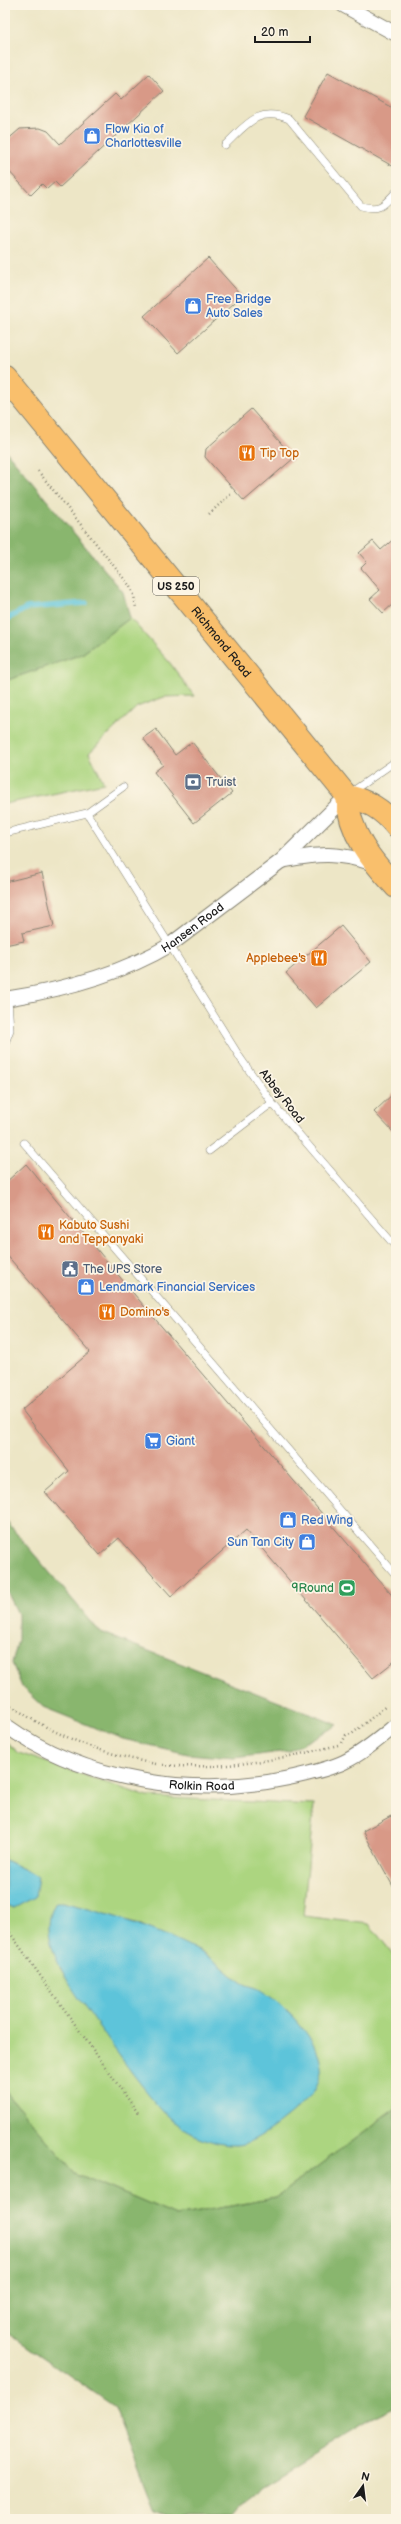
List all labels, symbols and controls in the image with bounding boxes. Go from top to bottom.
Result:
scale bar [255,18,310,44]
text: 20 m [261,25,288,40]
place label: Flow Kia of Charlottesville [105,122,182,151]
shop icon: Flow Kia of Charlottesville [82,126,102,146]
place label: Free Bridge Auto Sales [206,292,271,321]
shop icon: Free Bridge Auto Sales [183,296,203,316]
restaurant icon: Tip Top [237,443,257,463]
place label: Tip Top [260,446,299,461]
road number: US 250 [153,577,199,595]
street label: Richmond Road [188,604,254,681]
bank icon: Truist [183,772,203,792]
place label: Truist [206,775,236,790]
street label: Hansen Road [159,900,227,956]
restaurant icon: Applebee's [309,948,329,968]
place label: Applebee's [246,951,306,966]
street label: Abbey Road [256,1066,308,1127]
place label: Kabuto Sushi and Teppanyaki [59,1218,144,1247]
restaurant icon: Kabuto Sushi and Teppanyaki [36,1222,56,1242]
public building icon: The UPS Store [60,1259,80,1279]
place label: The UPS Store [83,1262,162,1277]
shop icon: Lendmark Financial Services [76,1277,96,1297]
place label: Lendmark Financial Services [99,1280,255,1295]
restaurant icon: Domino's [97,1302,117,1322]
place label: Domino's [120,1305,169,1320]
supermarket icon: Giant [143,1431,163,1451]
place label: Giant [166,1434,195,1449]
shop icon: Red Wing [278,1510,298,1530]
place label: Red Wing [301,1513,353,1528]
shop icon: Sun Tan City [297,1532,317,1552]
place label: Sun Tan City [227,1535,295,1550]
sports icon: 9Round [337,1578,357,1598]
place label: 9Round [292,1581,334,1596]
street label: Rolkin Road [168,1777,235,1794]
north arrow [343,2466,383,2506]
text: N [360,2469,371,2484]

